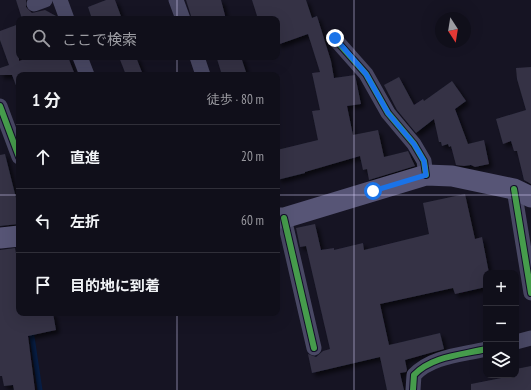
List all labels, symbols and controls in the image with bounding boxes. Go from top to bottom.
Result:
north arrow [435,12,471,48]
search box [16,16,280,60]
icon: search [30,27,52,49]
route end [326,29,344,47]
text: ここで検索 [62,30,137,49]
text: 1 分 [32,89,61,111]
text: 徒歩 · 80 m [207,91,264,108]
icon: ahead [32,146,54,168]
text: 直進 [70,148,100,167]
text: 20 m [241,148,264,165]
route start [364,182,382,200]
icon: left [32,210,54,232]
text: 左折 [70,212,100,231]
text: 60 m [241,212,264,229]
map controls [483,270,519,378]
button: + [483,270,519,306]
icon: arrive [32,274,54,296]
text: 目的地に到着 [70,276,160,295]
button: − [483,306,519,342]
button: layers [483,342,519,378]

